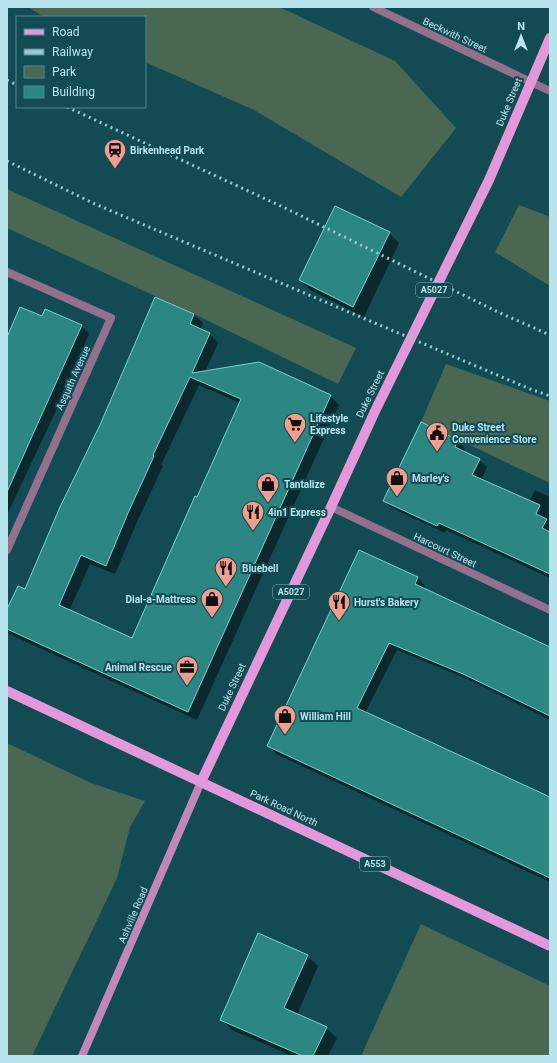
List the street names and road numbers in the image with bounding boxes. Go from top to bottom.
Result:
street label: Beckwith Street [421,15,489,55]
street label: Duke Street [494,76,524,128]
road number: A5027 [416,283,452,297]
street label: Asquith Avenue [54,344,92,412]
street label: Duke Street [354,369,386,419]
street label: Harcourt Street [412,531,478,569]
road number: A5027 [273,585,309,599]
street label: Duke Street [216,661,248,713]
street label: Park Road North [248,788,320,828]
road number: A553 [360,857,390,871]
street label: Ashville Road [116,885,150,945]

